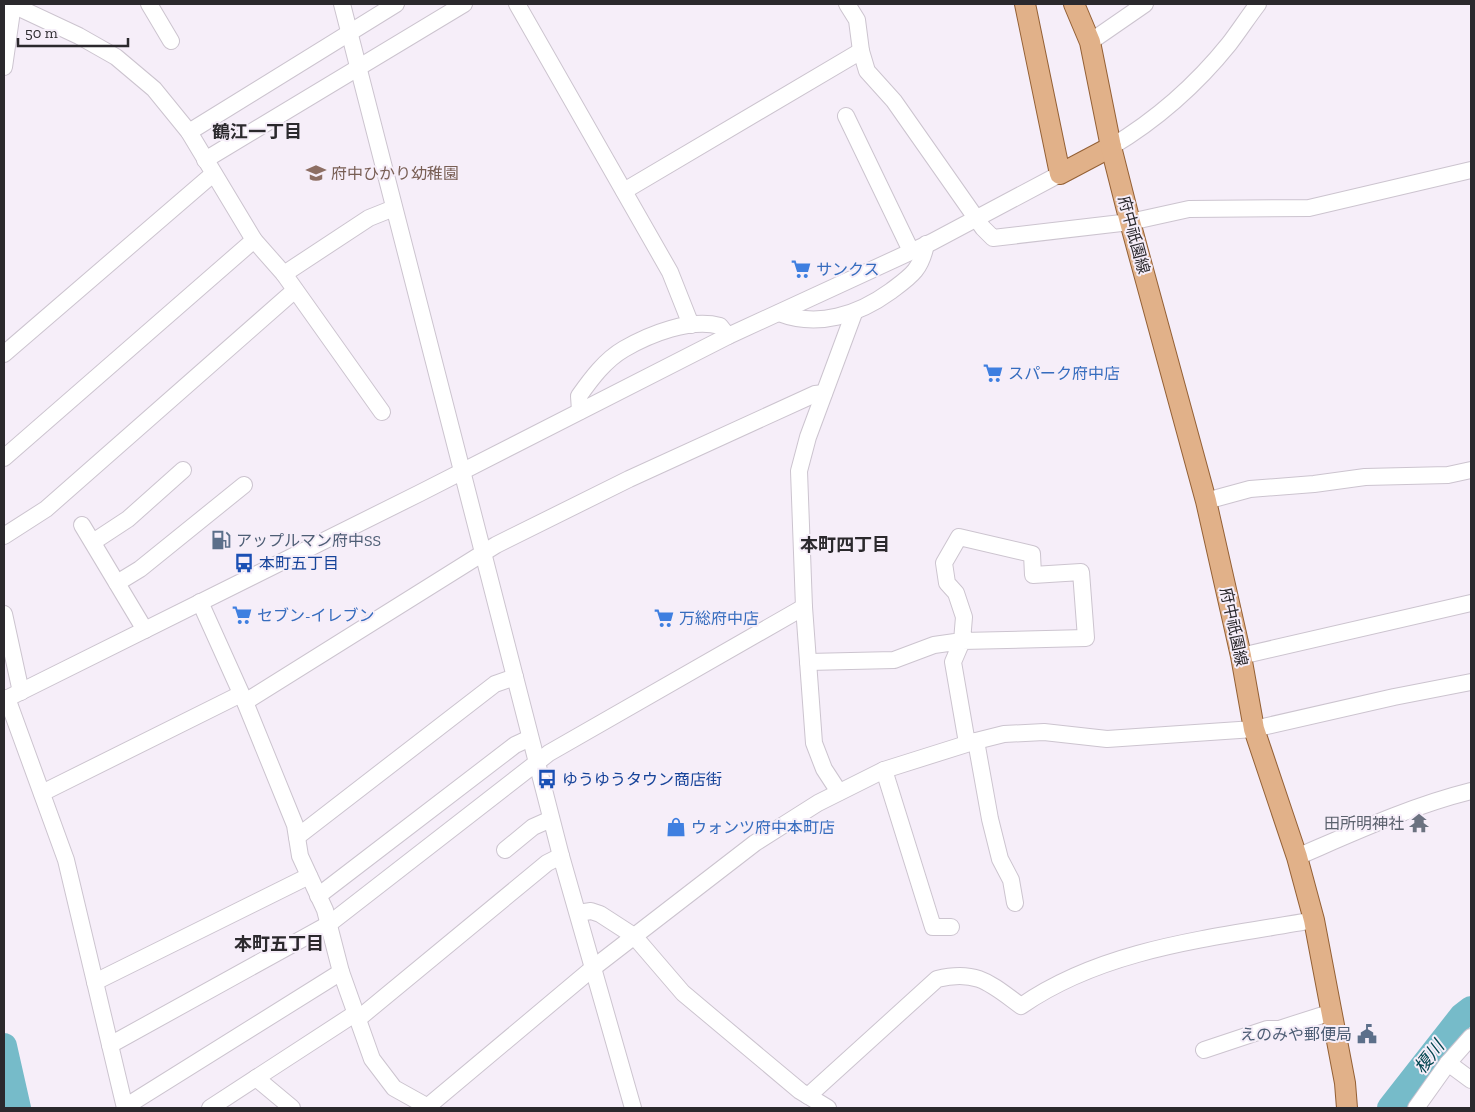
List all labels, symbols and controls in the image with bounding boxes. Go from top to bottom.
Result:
scale bar [18,15,128,47]
text: 50 m [25,24,58,42]
district label: 鶴江一丁目 [212,121,302,143]
school or university icon: 府中ひかり幼稚園 [305,162,327,184]
place label: 府中ひかり幼稚園 [331,164,459,183]
street label: 府中祇園線 [1114,194,1154,276]
supermarket icon: サンクス [790,258,812,280]
place label: サンクス [816,260,880,279]
supermarket icon: スパーク府中店 [982,362,1004,384]
place label: スパーク府中店 [1008,364,1120,383]
fuel station icon: アップルマン府中SS [210,529,232,551]
place label: アップルマン府中SS [236,531,381,550]
district label: 本町四丁目 [800,534,890,556]
bus stop icon: 本町五丁目 [233,552,255,574]
place label: 本町五丁目 [259,554,339,573]
street label: 府中祇園線 [1216,586,1252,668]
supermarket icon: セブン-イレブン [231,604,253,626]
place label: セブン-イレブン [257,606,375,625]
supermarket icon: 万総府中店 [653,607,675,629]
place label: 万総府中店 [679,609,759,628]
bus stop icon: ゆうゆうタウン商店街 [536,768,558,790]
place label: ゆうゆうタウン商店街 [562,770,722,789]
temple icon: 田所明神社 [1408,812,1430,834]
place label: 田所明神社 [1324,814,1404,833]
shop icon: ウォンツ府中本町店 [665,816,687,838]
place label: ウォンツ府中本町店 [691,818,835,837]
district label: 本町五丁目 [234,933,324,955]
public building icon: えのみや郵便局 [1356,1023,1378,1045]
place label: えのみや郵便局 [1240,1025,1352,1044]
water label: 榎川 [1409,1034,1450,1078]

